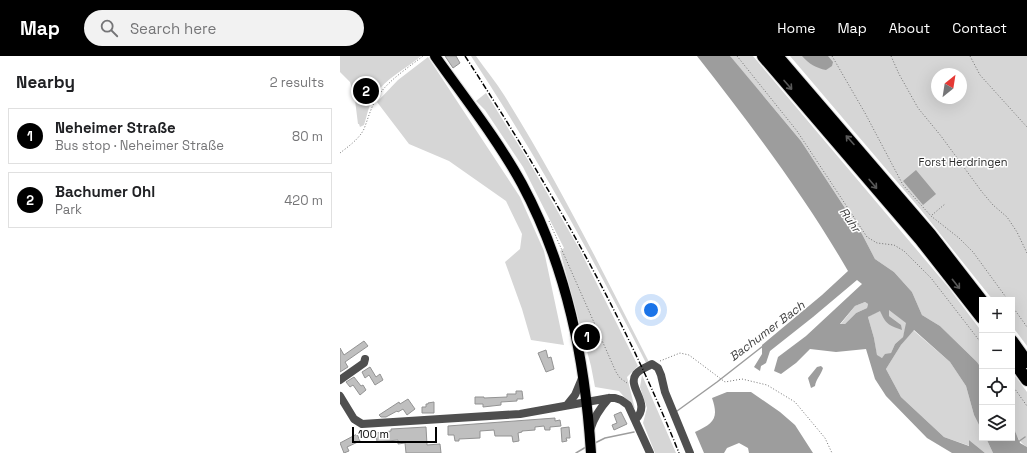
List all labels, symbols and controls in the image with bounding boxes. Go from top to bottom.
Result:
search box [84,10,364,46]
text: Map [20,16,60,41]
icon: search [98,17,120,39]
text: Search here [130,19,216,38]
text: Home [777,19,815,37]
text: Map [837,19,867,37]
text: About [889,19,930,37]
text: Contact [952,19,1007,37]
north arrow [931,68,967,104]
text: Nearby [16,71,75,93]
text: 2 results [270,74,324,91]
pin: 2 [353,76,379,106]
one-way arrow [784,80,793,91]
text: Neheimer Straße [55,118,176,137]
text: 1 [27,128,33,145]
text: 80 m [292,128,323,145]
one-way arrow [845,135,854,146]
text: Bus stop · Neheimer Straße [55,137,224,154]
park label: Forst Herdringen [919,155,1007,169]
one-way arrow [869,178,878,189]
text: Bachumer Ohl [55,182,155,201]
text: 2 [26,192,34,209]
text: 420 m [284,192,323,209]
text: Park [55,201,82,218]
water label: Ruhr [836,204,865,237]
one-way arrow [951,279,960,290]
water label: Bachumer Bach [726,297,809,365]
map controls [979,297,1015,441]
button: + [979,297,1015,333]
your location [641,300,661,320]
pin: 1 [574,322,600,352]
button: − [979,333,1015,369]
button: locate [979,369,1015,405]
button: layers [979,405,1015,441]
scale bar [352,425,437,444]
text: 100 m [358,427,389,441]

